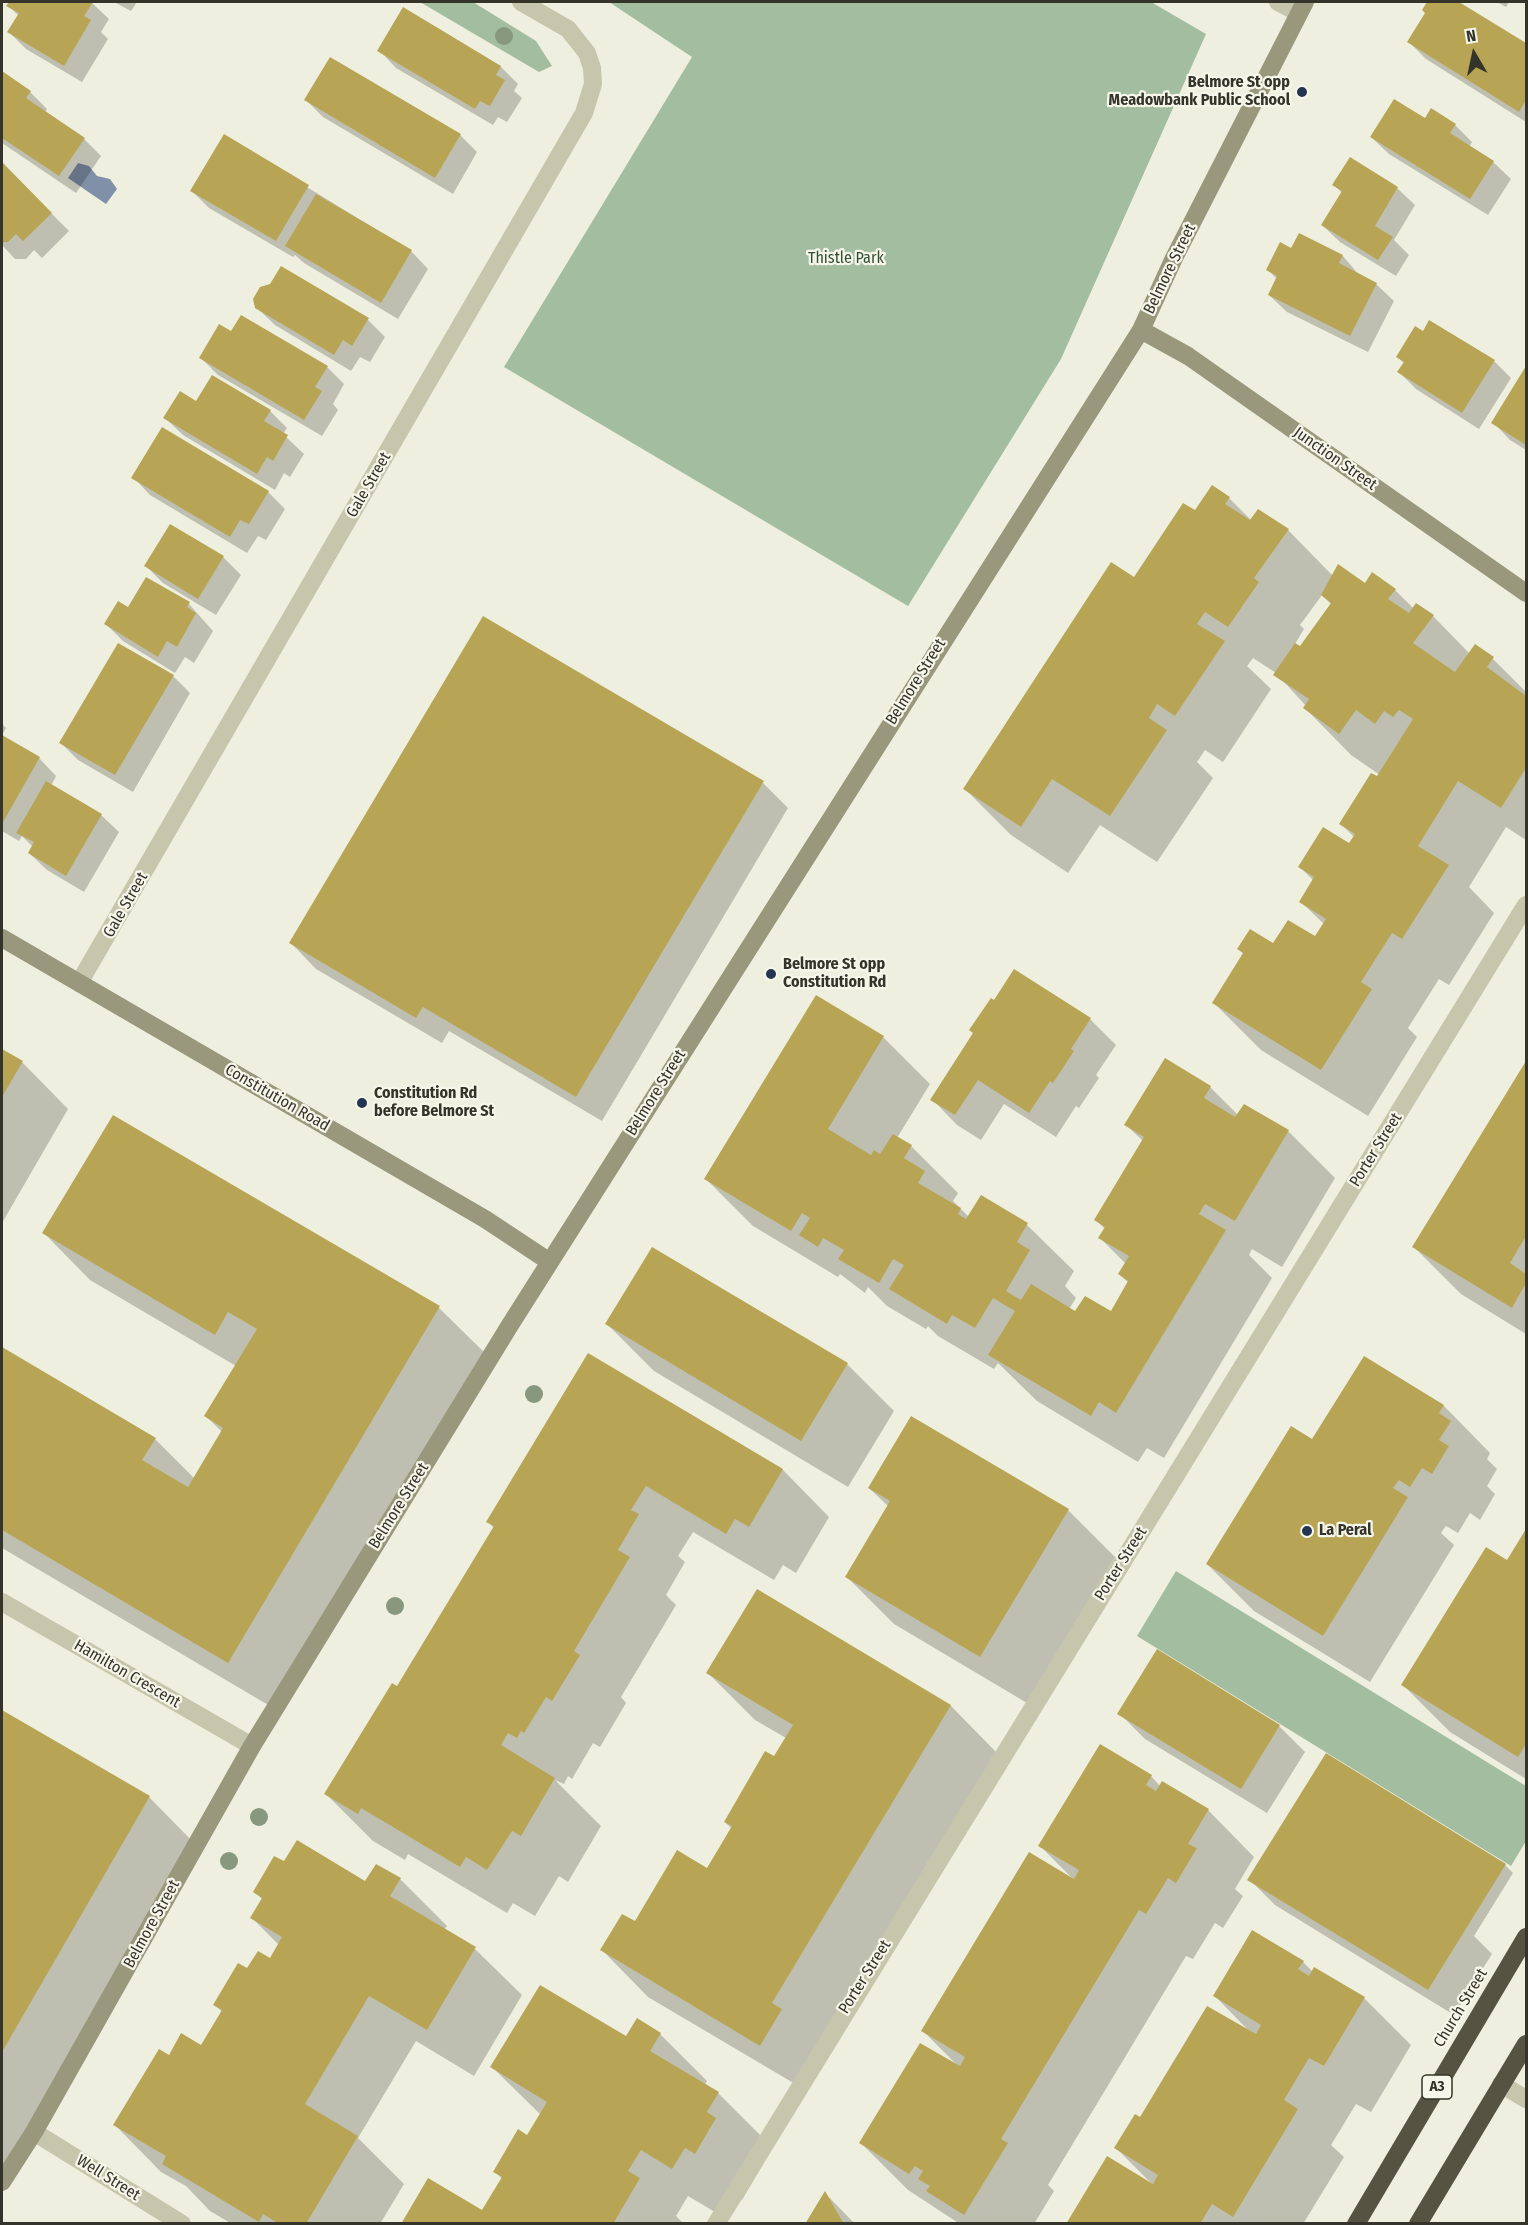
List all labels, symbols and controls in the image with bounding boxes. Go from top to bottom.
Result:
north arrow [1444,24,1504,84]
text: N [1465,26,1477,46]
place label: Belmore St opp Meadowbank Public School [1109,73,1290,111]
marker: Belmore St opp Meadowbank Public School [1295,85,1309,99]
street label: Belmore Street [1140,221,1200,317]
park label: Thistle Park [808,249,884,269]
street label: Junction Street [1290,423,1380,495]
street label: Gale Street [343,449,395,521]
street label: Belmore Street [882,635,950,729]
street label: Gale Street [100,869,152,941]
place label: Belmore St opp Constitution Rd [783,955,886,993]
marker: Belmore St opp Constitution Rd [764,967,778,981]
street label: Belmore Street [622,1046,690,1140]
street label: Constitution Road [221,1060,333,1136]
place label: Constitution Rd before Belmore St [374,1084,494,1122]
marker: Constitution Rd before Belmore St [355,1096,369,1110]
street label: Porter Street [1346,1110,1406,1190]
street label: Belmore Street [365,1459,433,1553]
place label: La Peral [1319,1521,1372,1541]
street label: Porter Street [1091,1524,1151,1604]
marker: La Peral [1300,1524,1314,1538]
street label: Hamilton Crescent [70,1636,184,1712]
street label: Belmore Street [120,1877,184,1971]
street label: Porter Street [835,1937,895,2017]
street label: Church Street [1430,1965,1492,2051]
road number: A3 [1422,2075,1452,2099]
street label: Well Street [73,2151,143,2205]

